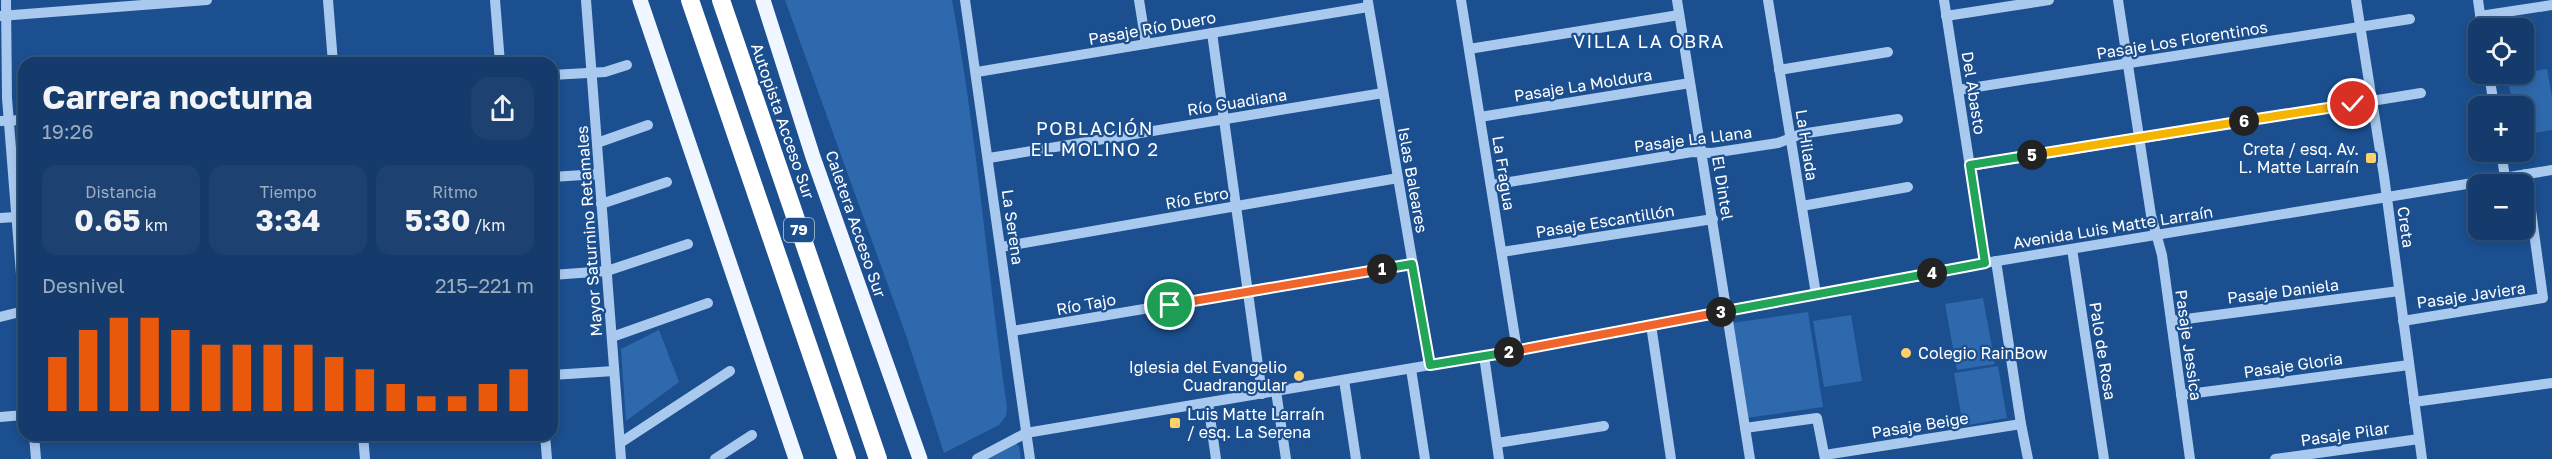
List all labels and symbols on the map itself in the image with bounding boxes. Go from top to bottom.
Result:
street label: Pasaje Río Duero [1087,7,1217,49]
street label: Pasaje Los Florentinos [2095,17,2269,63]
district label: VILLA LA OBRA [1573,30,1725,52]
street label: Autopista Acceso Sur [747,40,819,202]
street label: Del Abasto [1958,50,1990,136]
street label: Pasaje La Moldura [1512,64,1654,106]
pin [2327,78,2378,129]
street label: Río Guadiana [1186,84,1288,120]
pin: 6 [2229,106,2259,136]
street label: La Hilada [1792,108,1822,182]
district label: POBLACIÓN EL MOLINO 2 [1031,117,1159,160]
street label: Pasaje La Llana [1633,122,1753,156]
street label: Mayor Saturnino Retamales [572,125,606,337]
street label: Islas Baleares [1394,126,1432,234]
street label: La Fragua [1488,134,1520,212]
place label: Creta / esq. Av. L. Matte Larraín [2238,139,2359,177]
pin: 5 [2017,140,2047,170]
street label: Caletera Acceso Sur [821,148,891,300]
marker: Creta / esq. Av. L. Matte Larraín [2364,151,2378,165]
street label: El Dintel [1708,154,1738,222]
street label: Río Ebro [1164,183,1230,213]
street label: La Serena [998,188,1028,266]
street label: Pasaje Escantillón [1534,200,1676,242]
street label: Avenida Luis Matte Larraín [2012,201,2214,253]
street label: Creta [2393,205,2419,249]
road number: 79 [784,218,814,242]
pin: 1 [1367,254,1397,284]
pin: 4 [1917,258,1947,288]
street label: Pasaje Daniela [2226,274,2340,308]
street label: Pasaje Javiera [2415,277,2527,313]
pin [1144,279,1195,330]
street label: Pasaje Jessica [2171,288,2207,402]
street label: Río Tajo [1055,289,1117,319]
pin: 3 [1706,297,1736,327]
street label: Palo de Rosa [2085,301,2121,401]
pin: 2 [1494,337,1524,367]
place label: Colegio RainBow [1918,343,2047,363]
marker: Colegio RainBow [1899,346,1913,360]
street label: Pasaje Gloria [2242,348,2344,382]
place label: Iglesia del Evangelio Cuadrangular [1129,357,1287,395]
marker: Iglesia del Evangelio Cuadrangular [1292,369,1306,383]
place label: Luis Matte Larraín / esq. La Serena [1187,404,1325,442]
street label: Pasaje Beige [1870,407,1970,443]
marker: Luis Matte Larraín / esq. La Serena [1168,416,1182,430]
street label: Pasaje Pilar [2299,418,2391,450]

